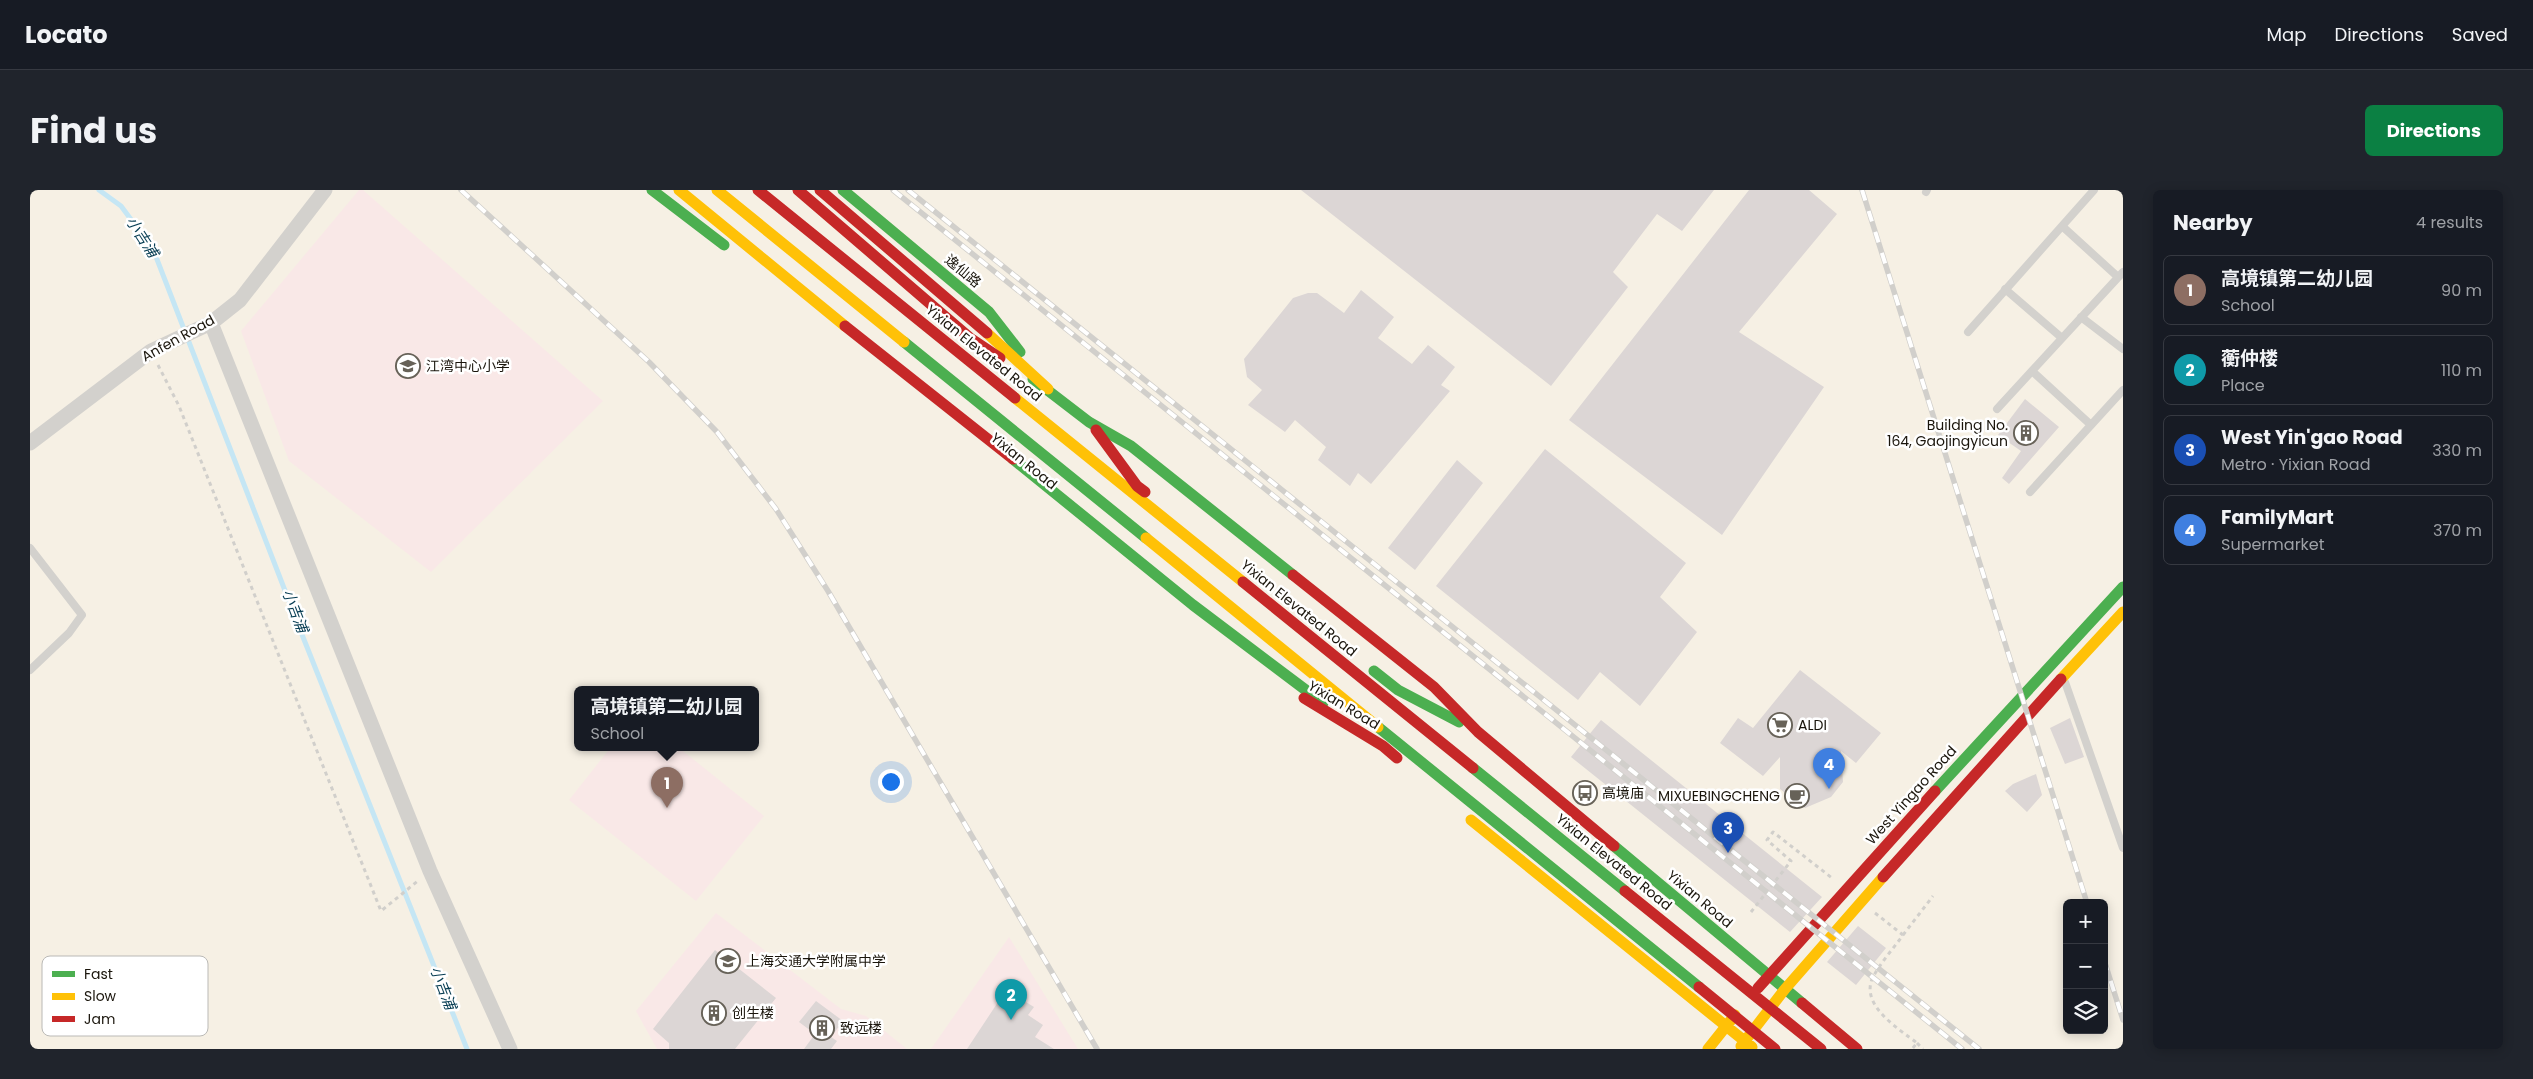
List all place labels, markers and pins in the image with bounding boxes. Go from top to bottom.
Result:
school or university icon: 江湾中心小学 [395,353,421,379]
place label: 江湾中心小学 [426,356,510,376]
place label: Building No. 164, Gaojingyicun [1887,415,2008,451]
building icon: Building No. 164, Gaojingyicun [2013,420,2039,446]
supermarket icon: ALDI [1767,712,1793,738]
place label: ALDI [1798,715,1827,735]
pin: 4 [1813,748,1845,789]
pin: 1 [651,767,683,808]
bus stop icon: 高境庙 [1572,780,1598,806]
place label: 高境庙 [1602,783,1644,803]
cafe icon: MIXUEBINGCHENG [1784,783,1810,809]
place label: MIXUEBINGCHENG [1658,786,1780,806]
pin: 3 [1712,812,1744,853]
school or university icon: 上海交通大学附属中学 [715,948,741,974]
place label: 上海交通大学附属中学 [746,951,886,971]
pin: 2 [995,979,1027,1020]
building icon: 创生楼 [701,1000,727,1026]
place label: 创生楼 [732,1003,774,1023]
building icon: 致远楼 [809,1015,835,1041]
place label: 致远楼 [840,1018,882,1038]

